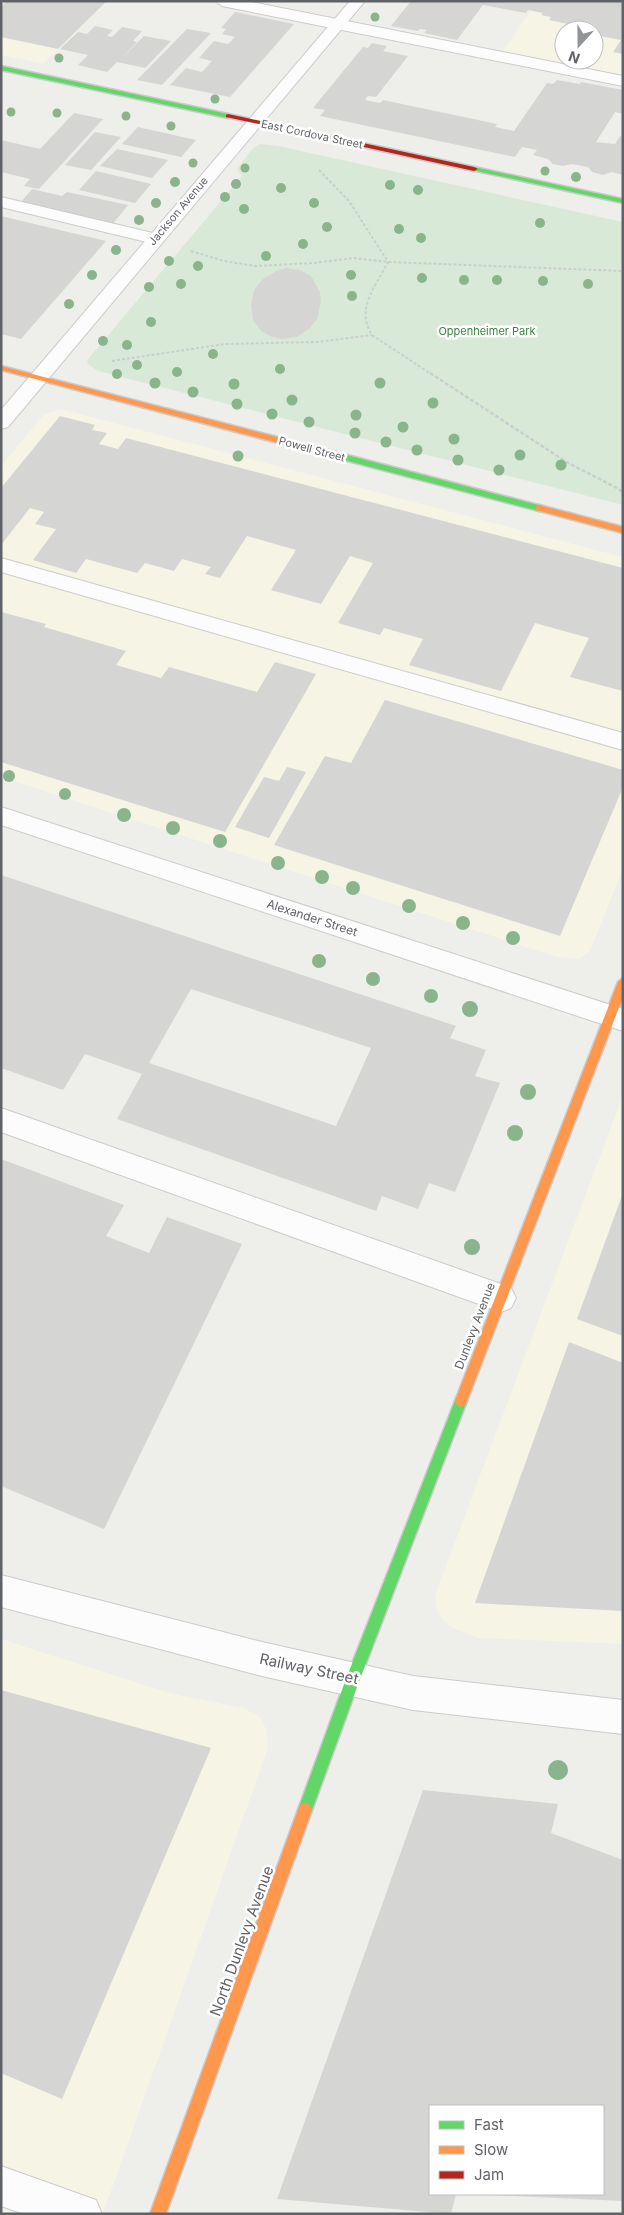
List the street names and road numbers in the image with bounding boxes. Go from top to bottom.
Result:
street label: East Cordova Street [260,116,364,152]
street label: Jackson Avenue [145,174,211,248]
street label: Powell Street [277,433,347,465]
street label: Alexander Street [265,896,359,939]
street label: Dunlevy Avenue [451,1280,498,1371]
street label: Railway Street [258,1649,360,1688]
street label: North Dunlevy Avenue [205,1863,278,2019]

